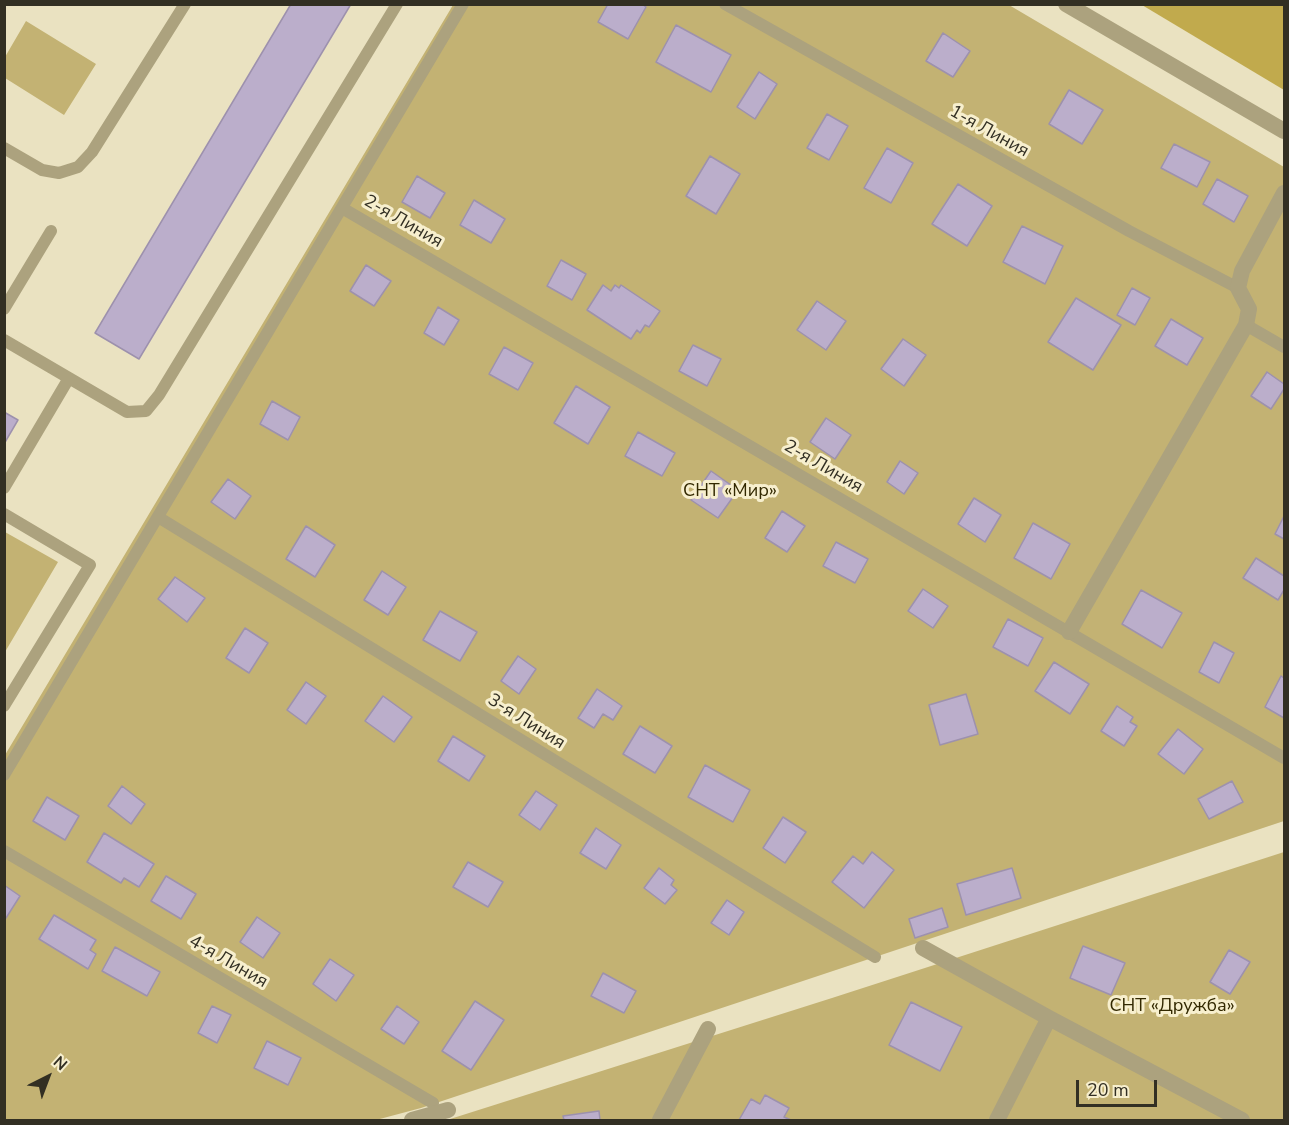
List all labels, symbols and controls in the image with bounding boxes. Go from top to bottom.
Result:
street label: 1-я Линия [946,101,1032,163]
street label: 2-я Линия [360,191,446,253]
street label: 2-я Линия [780,436,866,498]
park label: СНТ «Мир» [683,481,777,503]
street label: 3-я Линия [483,690,569,754]
street label: 4-я Линия [185,931,271,993]
park label: СНТ «Дружба» [1109,996,1235,1018]
north arrow [18,1047,78,1107]
text: N [48,1051,72,1076]
scale bar [1079,1068,1160,1106]
text: 20 m [1087,1078,1129,1102]

